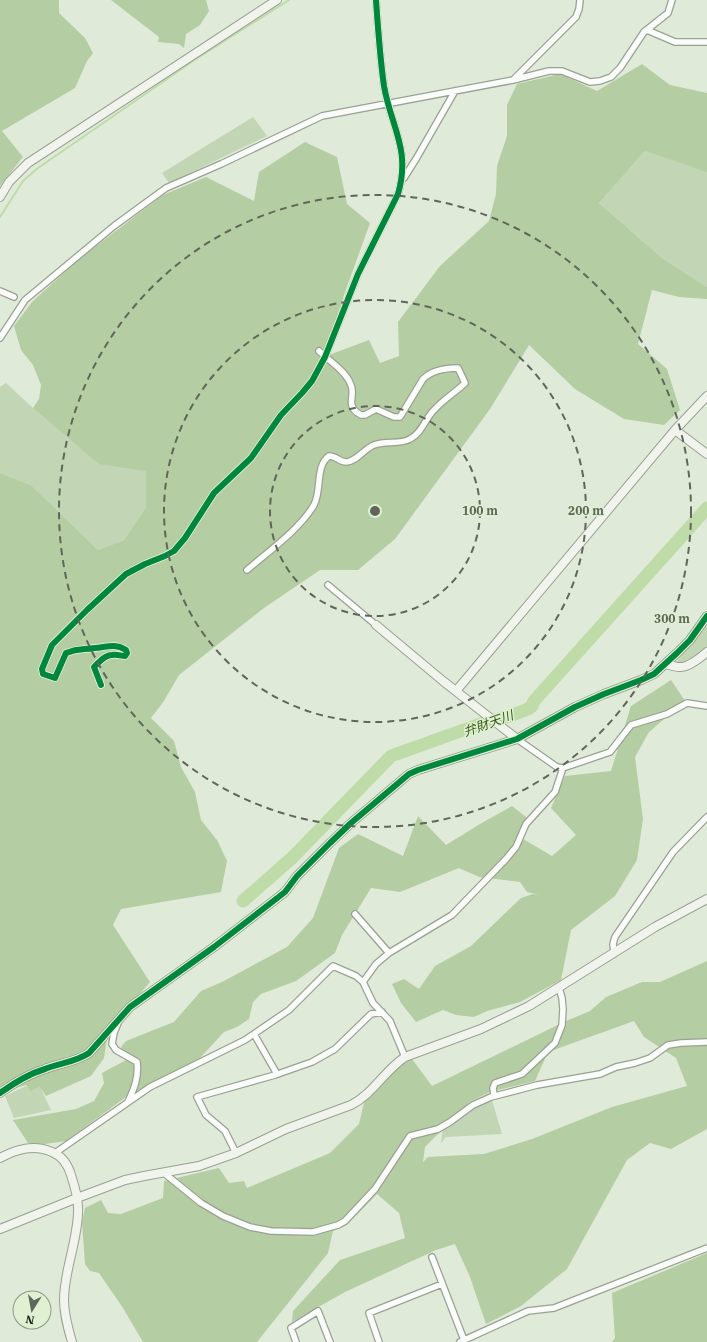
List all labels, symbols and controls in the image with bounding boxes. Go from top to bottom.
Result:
text: 100 m [462,503,498,518]
text: 200 m [568,503,604,518]
centre of rings [368,504,382,518]
text: 300 m [654,611,690,626]
water label: 弁財天川 [461,706,517,740]
north arrow [12,1290,52,1330]
text: N [24,1312,36,1328]

